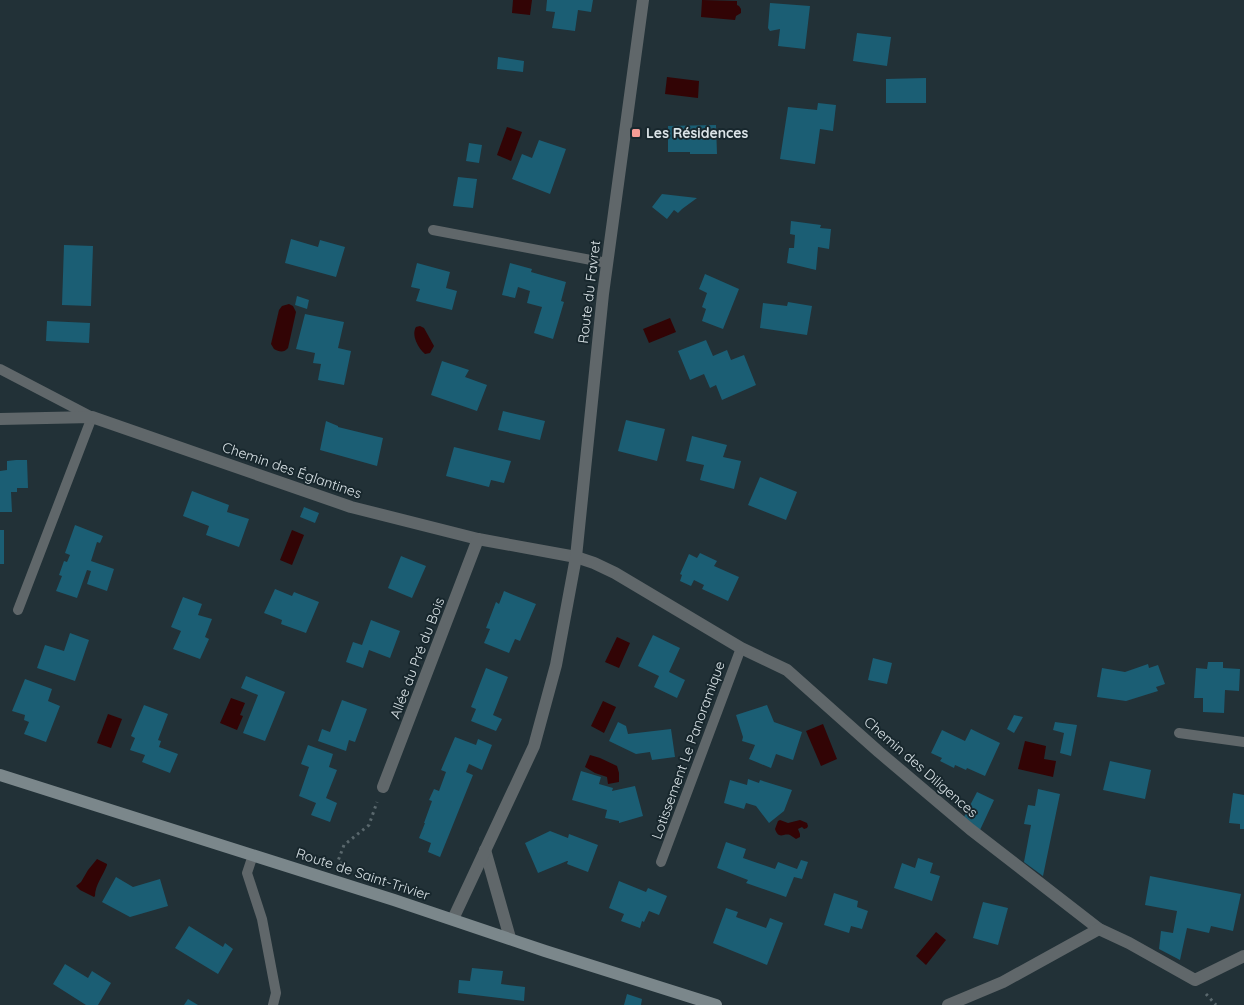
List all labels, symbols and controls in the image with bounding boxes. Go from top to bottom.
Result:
place label: Les Résidences [646,124,749,142]
marker: Les Résidences [630,127,642,139]
street label: Route du Favret [574,239,604,345]
street label: Chemin des Églantines [220,438,364,502]
street label: Allée du Pré du Bois [386,595,448,721]
street label: Lotissement Le Panoramique [647,658,729,842]
street label: Chemin des Diligences [860,713,982,821]
street label: Route de Saint-Trivier [294,844,433,904]

